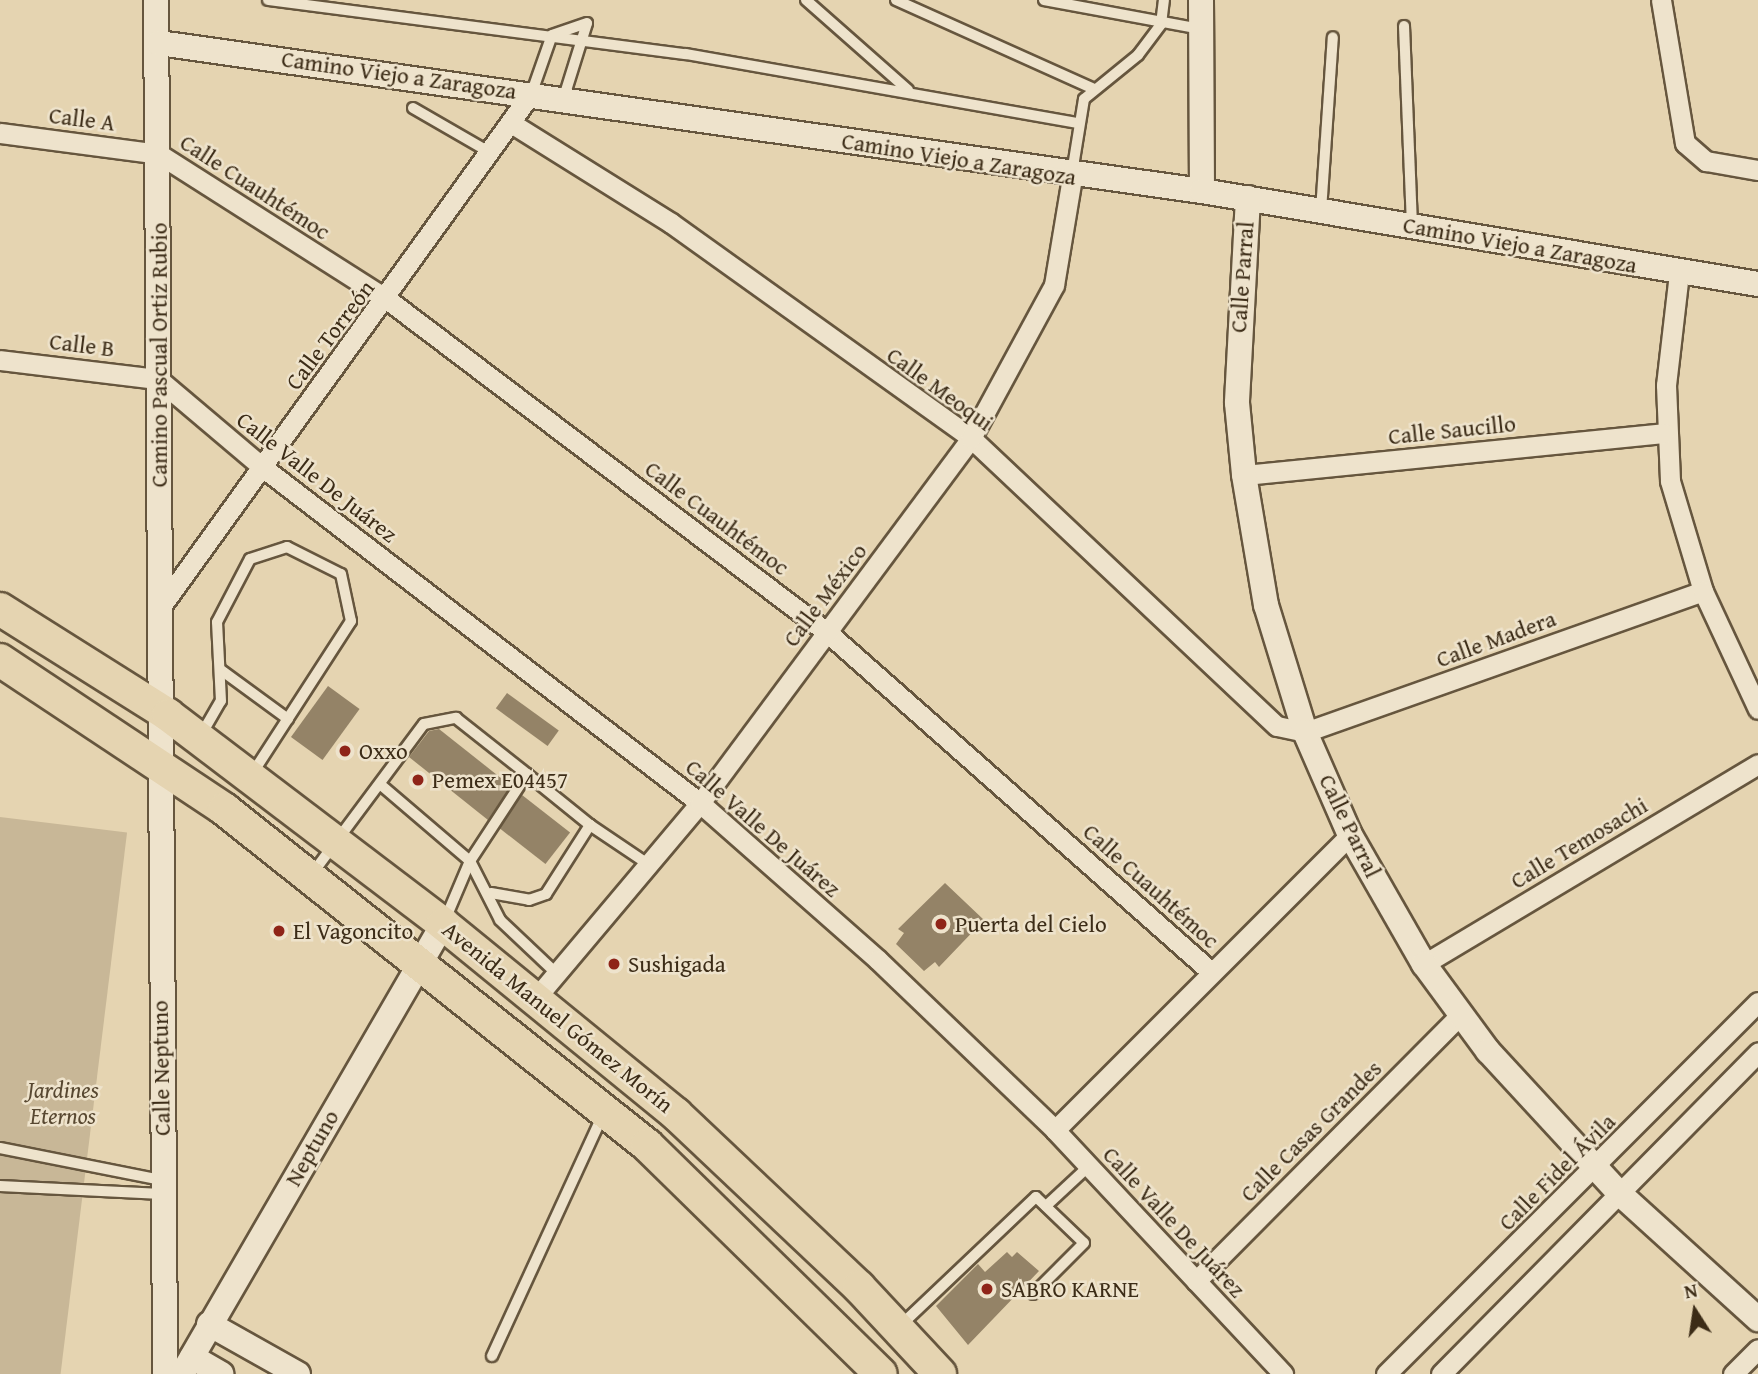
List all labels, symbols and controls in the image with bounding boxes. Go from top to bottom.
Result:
street label: Camino Viejo a Zaragoza [280,45,518,105]
street label: Calle A [48,101,116,137]
street label: Camino Viejo a Zaragoza [840,127,1078,191]
street label: Calle Cuauhtémoc [175,128,335,246]
street label: Camino Viejo a Zaragoza [1401,211,1639,279]
street label: Calle Parral [1224,220,1260,334]
street label: Camino Pascual Ortiz Rubio [145,223,173,487]
street label: Calle Torreón [280,275,380,395]
street label: Calle B [48,327,116,363]
street label: Calle Meoqui [882,341,998,437]
street label: Calle Valle De Juárez [231,406,403,548]
street label: Calle Saucillo [1387,410,1517,450]
street label: Calle Cuauhtémoc [640,455,794,581]
street label: Calle México [777,538,873,652]
street label: Calle Madera [1433,605,1559,673]
place label: Oxxo [359,737,408,765]
marker: Oxxo [337,743,353,759]
street label: Calle Valle De Juárez [680,753,846,903]
place label: Pemex E04457 [432,766,568,794]
street label: Calle Parral [1313,770,1387,882]
marker: Pemex E04457 [410,772,426,788]
street label: Calle Temosachi [1506,791,1652,895]
street label: Calle Cuauhtémoc [1078,818,1224,954]
place label: Puerta del Cielo [955,910,1107,938]
street label: Avenida Manuel Gómez Morín [437,915,679,1119]
marker: Puerta del Cielo [933,916,949,932]
place label: El Vagoncito [293,917,413,945]
marker: El Vagoncito [271,923,287,939]
place label: Sushigada [628,950,726,978]
marker: Sushigada [606,956,622,972]
street label: Calle Neptuno [146,1000,176,1136]
street label: Calle Casas Grandes [1235,1055,1387,1207]
park label: Jardines Eternos [27,1076,99,1130]
street label: Neptuno [279,1105,345,1191]
street label: Calle Fidel Ávila [1493,1108,1621,1236]
street label: Calle Valle De Juárez [1097,1141,1251,1303]
place label: SABRO KARNE [1001,1275,1139,1303]
text: N [1682,1275,1700,1305]
north arrow [1660,1276,1730,1346]
marker: SABRO KARNE [979,1281,995,1297]

